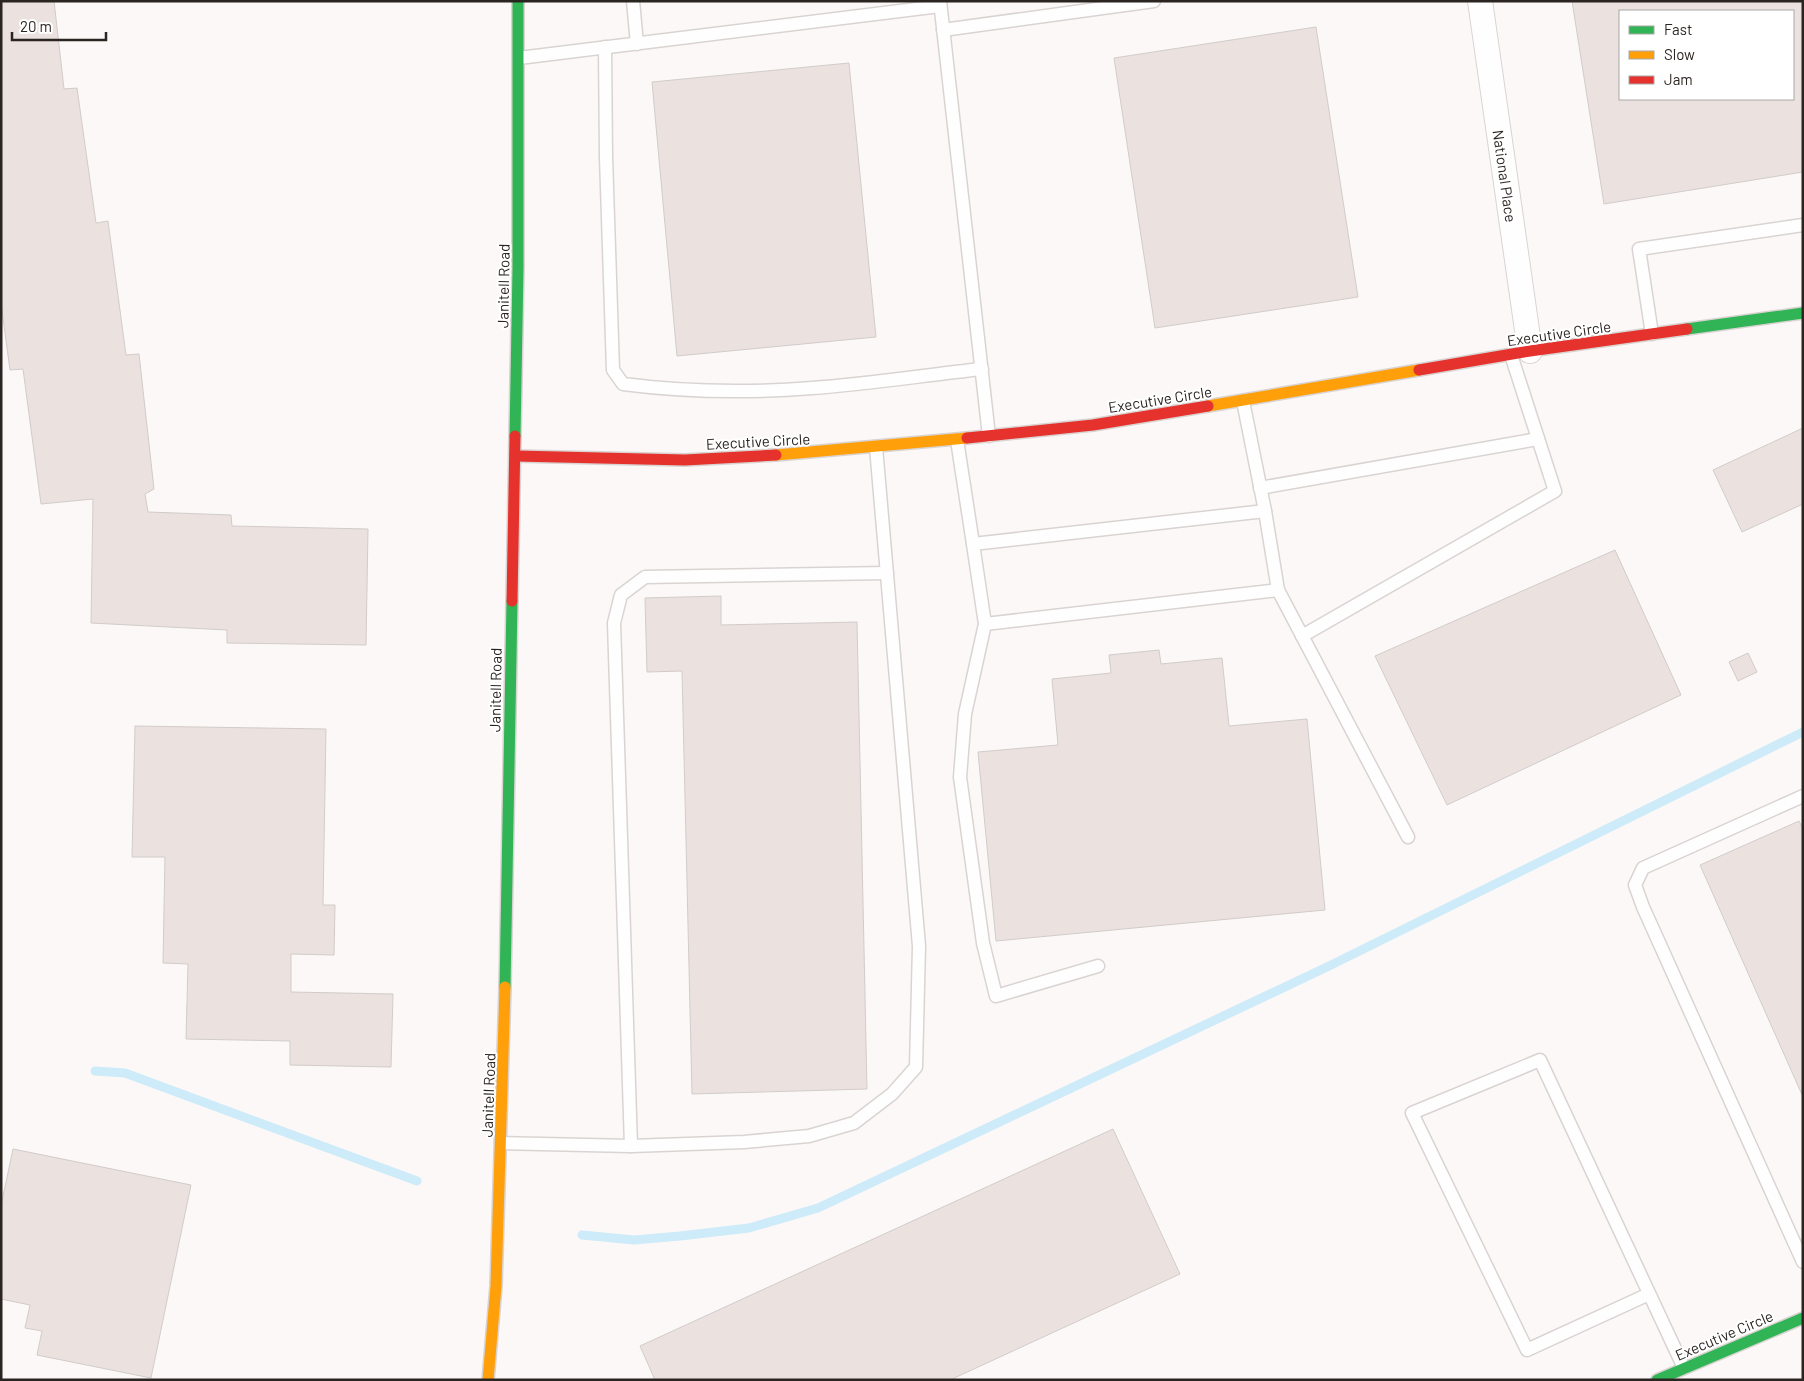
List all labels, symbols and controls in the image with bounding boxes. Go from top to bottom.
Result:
scale bar [12,10,106,42]
legend [1619,10,1794,100]
text: 20 m [20,17,52,35]
text: Fast [1664,20,1692,38]
text: Slow [1664,45,1695,63]
text: Jam [1664,70,1693,88]
street label: National Place [1490,129,1520,223]
street label: Janitell Road [493,244,513,328]
street label: Executive Circle [1506,317,1612,349]
street label: Executive Circle [1107,382,1213,416]
street label: Executive Circle [705,429,811,453]
street label: Janitell Road [485,648,505,732]
street label: Janitell Road [478,1052,498,1138]
street label: Executive Circle [1672,1306,1776,1364]

